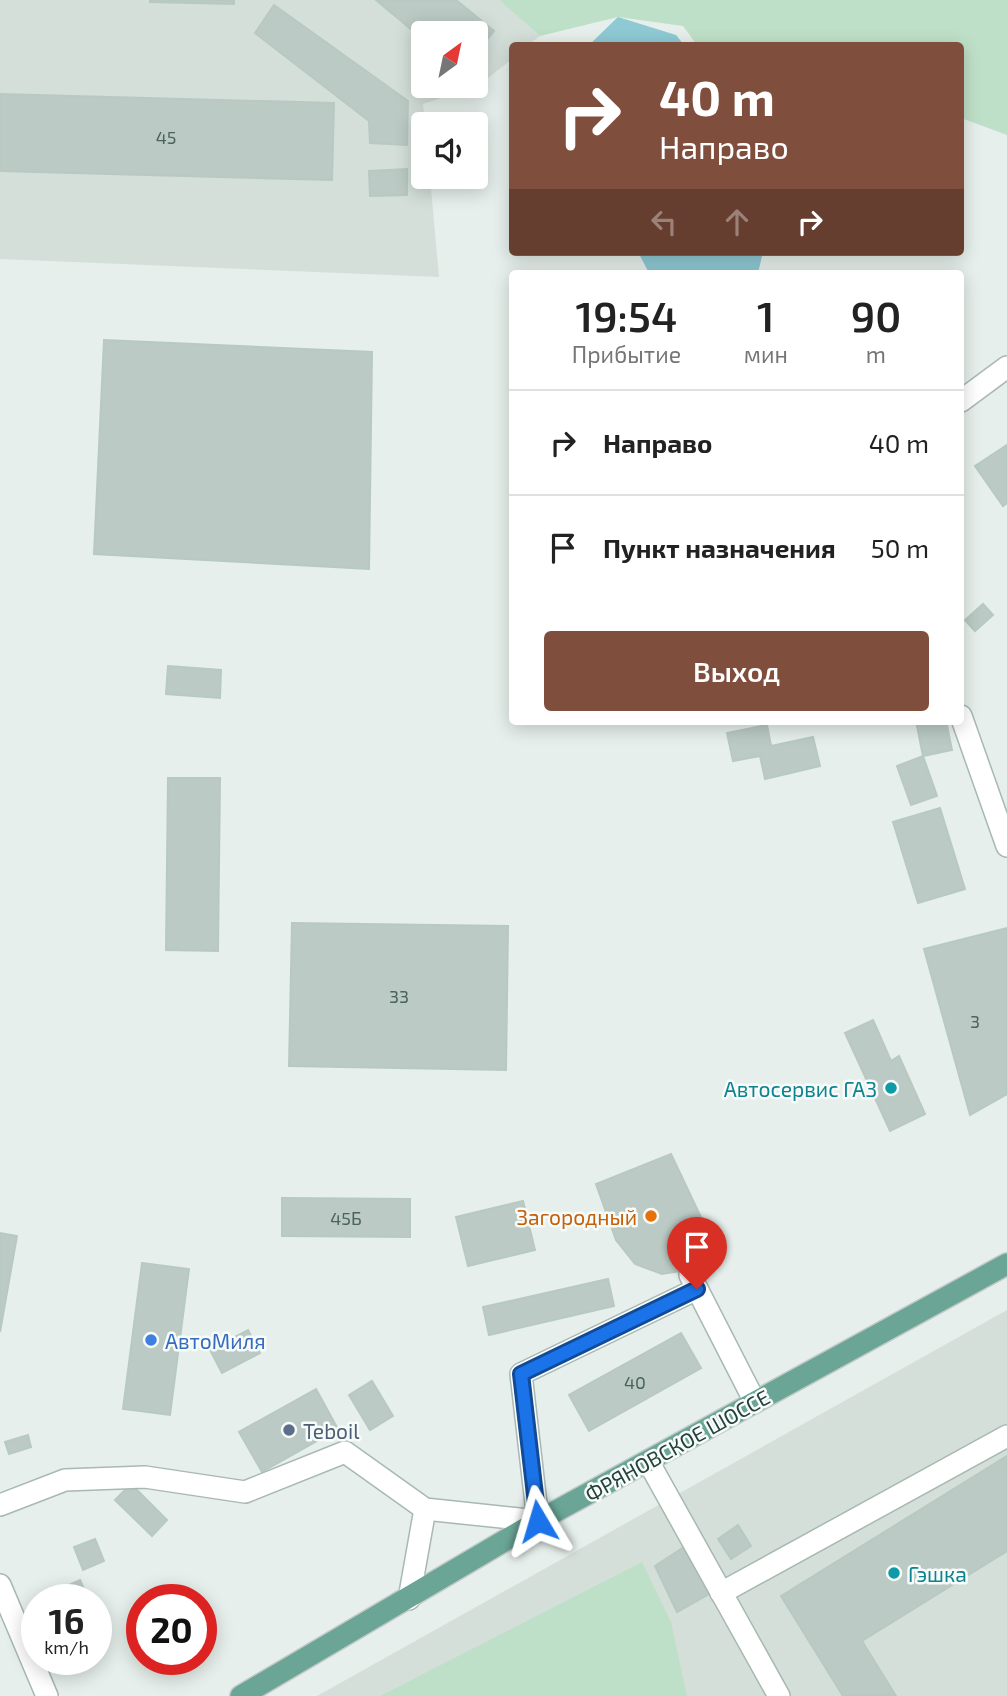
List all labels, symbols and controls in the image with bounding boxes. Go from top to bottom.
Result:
north arrow [411,21,488,98]
map controls [411,21,488,189]
text: 40 m [659,67,775,126]
icon: right [544,70,635,161]
button: sound [411,112,488,189]
house number: 45 [156,126,176,148]
text: Направо [659,127,789,165]
icon: left [645,203,683,241]
icon: ahead [718,203,756,241]
icon: right [791,203,829,241]
text: 19:54 [576,290,677,340]
text: 1 [757,290,775,340]
text: 90 [851,290,901,340]
text: Прибытие [572,340,681,368]
text: мин [744,340,788,368]
text: m [866,340,886,368]
icon: right [544,424,582,462]
text: Направо [603,427,712,458]
text: 40 m [869,427,929,458]
icon: arrive [544,529,582,567]
text: Пункт назначения [603,532,836,563]
text: 50 m [871,532,929,563]
button: Выход [544,631,929,711]
house number: 33 [389,985,409,1007]
house number: 3 [970,1010,980,1032]
place label: Автосервис ГАЗ [724,1076,877,1101]
marker: Автосервис ГАЗ [883,1080,899,1096]
place label: Загородный [516,1204,637,1229]
house number: 45Б [330,1207,362,1229]
marker: Загородный [643,1208,659,1224]
pin [667,1217,727,1289]
icon: arrive [678,1228,716,1266]
place label: АвтоМиля [165,1328,266,1353]
marker: АвтоМиля [143,1332,159,1348]
house number: 40 [624,1371,646,1393]
street label: ФРЯНОВСКОЕ ШОССЕ [580,1384,774,1506]
place label: Teboil [303,1418,360,1443]
marker: Teboil [281,1422,297,1438]
position arrow [501,1484,575,1558]
place label: Гэшка [908,1561,967,1586]
marker: Гэшка [886,1565,902,1581]
speed limit sign: 20 [126,1584,217,1675]
text: 16 [49,1599,84,1641]
text: km/h [44,1636,89,1658]

